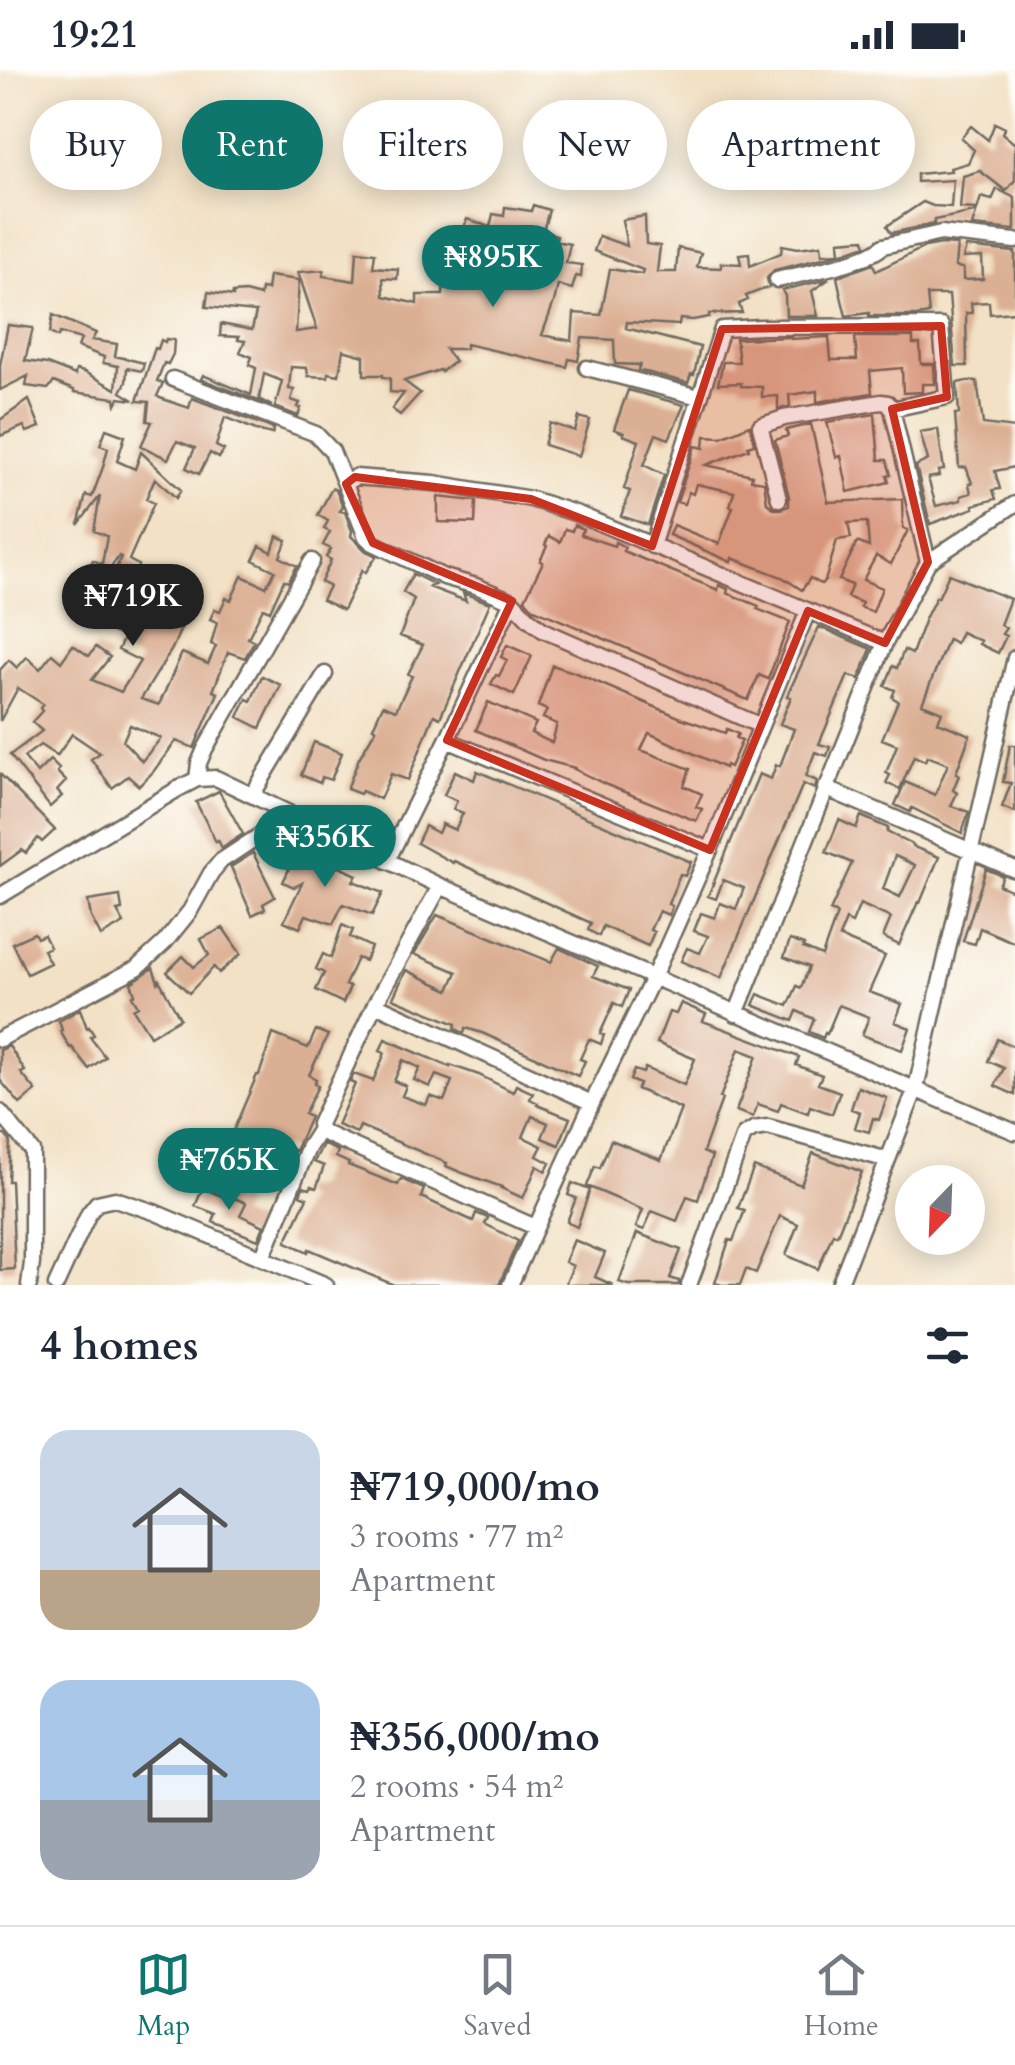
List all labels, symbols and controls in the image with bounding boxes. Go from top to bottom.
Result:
text: 19:21 [50,9,139,61]
chip: Buy [30,100,162,190]
chip: Rent [182,100,323,190]
chip: Filters [343,100,503,190]
chip: New [523,100,667,190]
chip: Apartment [687,100,915,190]
pin: ₦895K [423,225,563,310]
text: ₦895K [444,235,542,279]
pin: ₦719K [63,564,203,649]
text: ₦719K [84,574,182,618]
pin: ₦356K [255,805,395,890]
text: ₦356K [276,815,374,859]
pin: ₦765K [159,1128,299,1213]
text: ₦765K [180,1138,278,1182]
north arrow [895,1165,985,1255]
map controls [895,1165,985,1255]
text: 4 homes [40,1317,198,1374]
icon: filters [920,1318,975,1373]
text: ₦719,000/mo [350,1458,600,1515]
icon: home [120,1470,240,1590]
text: 3 rooms · 77 m² [350,1515,563,1559]
text: Apartment [350,1559,495,1603]
text: ₦356,000/mo [350,1708,600,1765]
icon: home [120,1720,240,1840]
text: 2 rooms · 54 m² [350,1765,563,1809]
text: Apartment [350,1809,495,1853]
tab: Map [136,1947,191,2045]
tab: Saved [464,1947,531,2045]
tab: Home [804,1947,879,2045]

